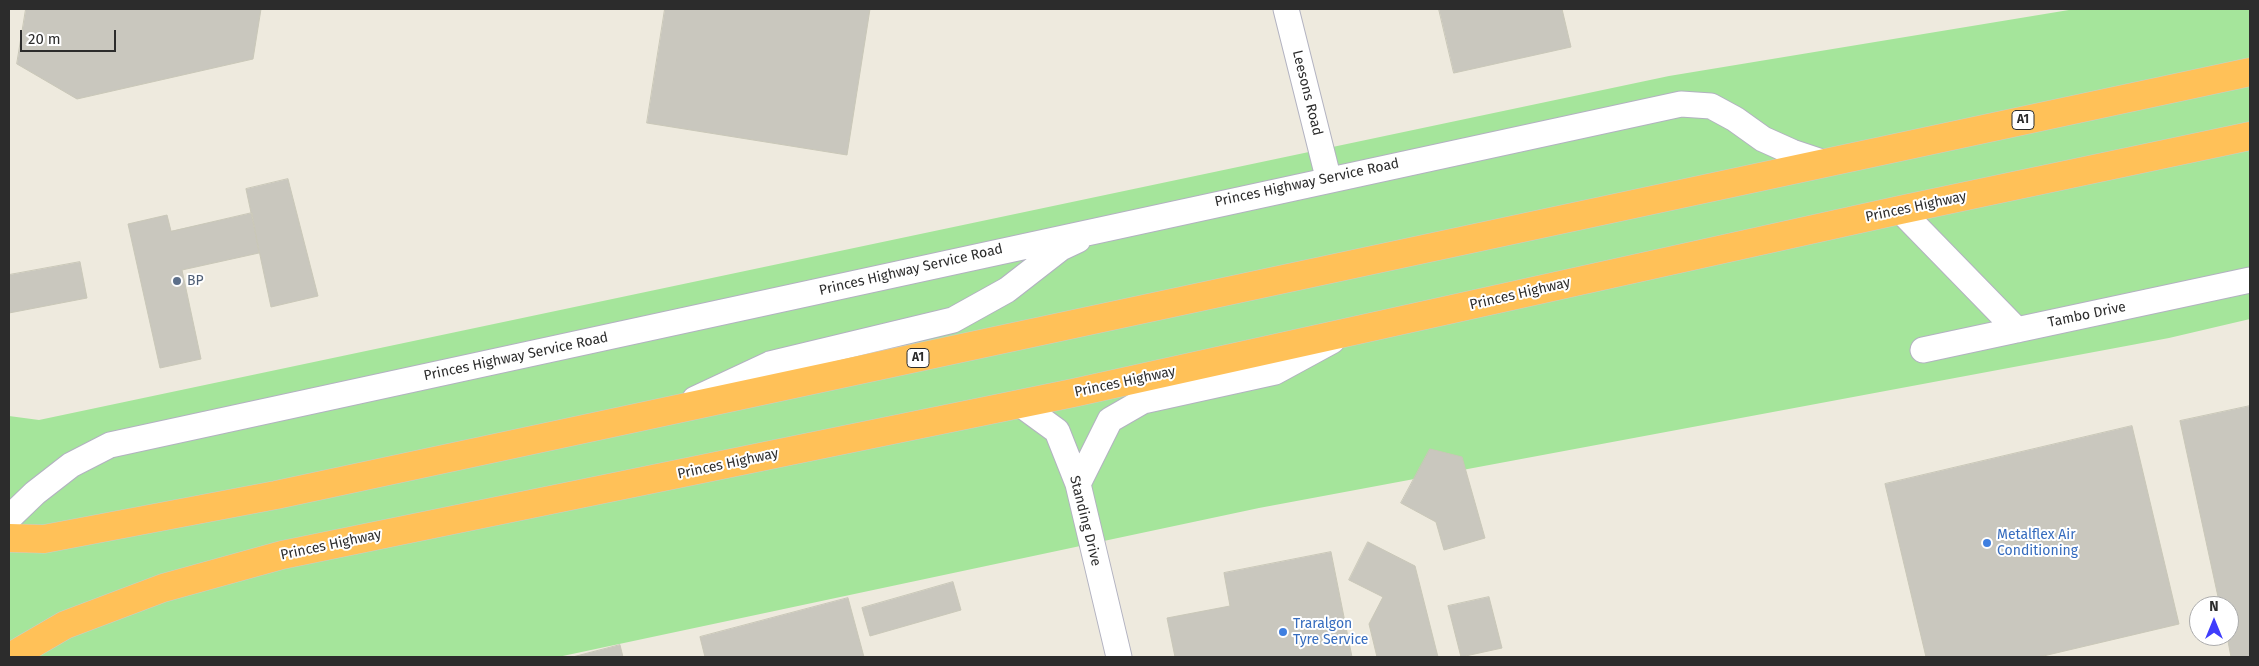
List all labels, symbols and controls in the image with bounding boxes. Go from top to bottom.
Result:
scale bar [22,20,119,52]
text: 20 m [28,30,61,48]
street label: Leesons Road [1288,49,1326,137]
road number: A1 [2012,110,2034,130]
street label: Princes Highway Service Road [1213,155,1401,211]
street label: Princes Highway [1864,188,1968,226]
street label: Princes Highway Service Road [817,241,1005,299]
place label: BP [187,273,204,289]
street label: Princes Highway [1468,274,1572,314]
marker: BP [171,275,183,287]
street label: Tambo Drive [2047,299,2127,331]
street label: Princes Highway Service Road [422,329,610,385]
road number: A1 [907,348,929,368]
street label: Princes Highway [1073,363,1177,401]
street label: Princes Highway [676,445,780,483]
street label: Standing Drive [1066,474,1104,568]
street label: Princes Highway [279,526,383,564]
place label: Metalflex Air Conditioning [1997,527,2078,560]
marker: Metalflex Air Conditioning [1981,537,1993,549]
north arrow [2189,596,2239,646]
text: N [2209,598,2219,615]
place label: Traralgon Tyre Service [1293,616,1368,648]
marker: Traralgon Tyre Service [1277,626,1289,638]

